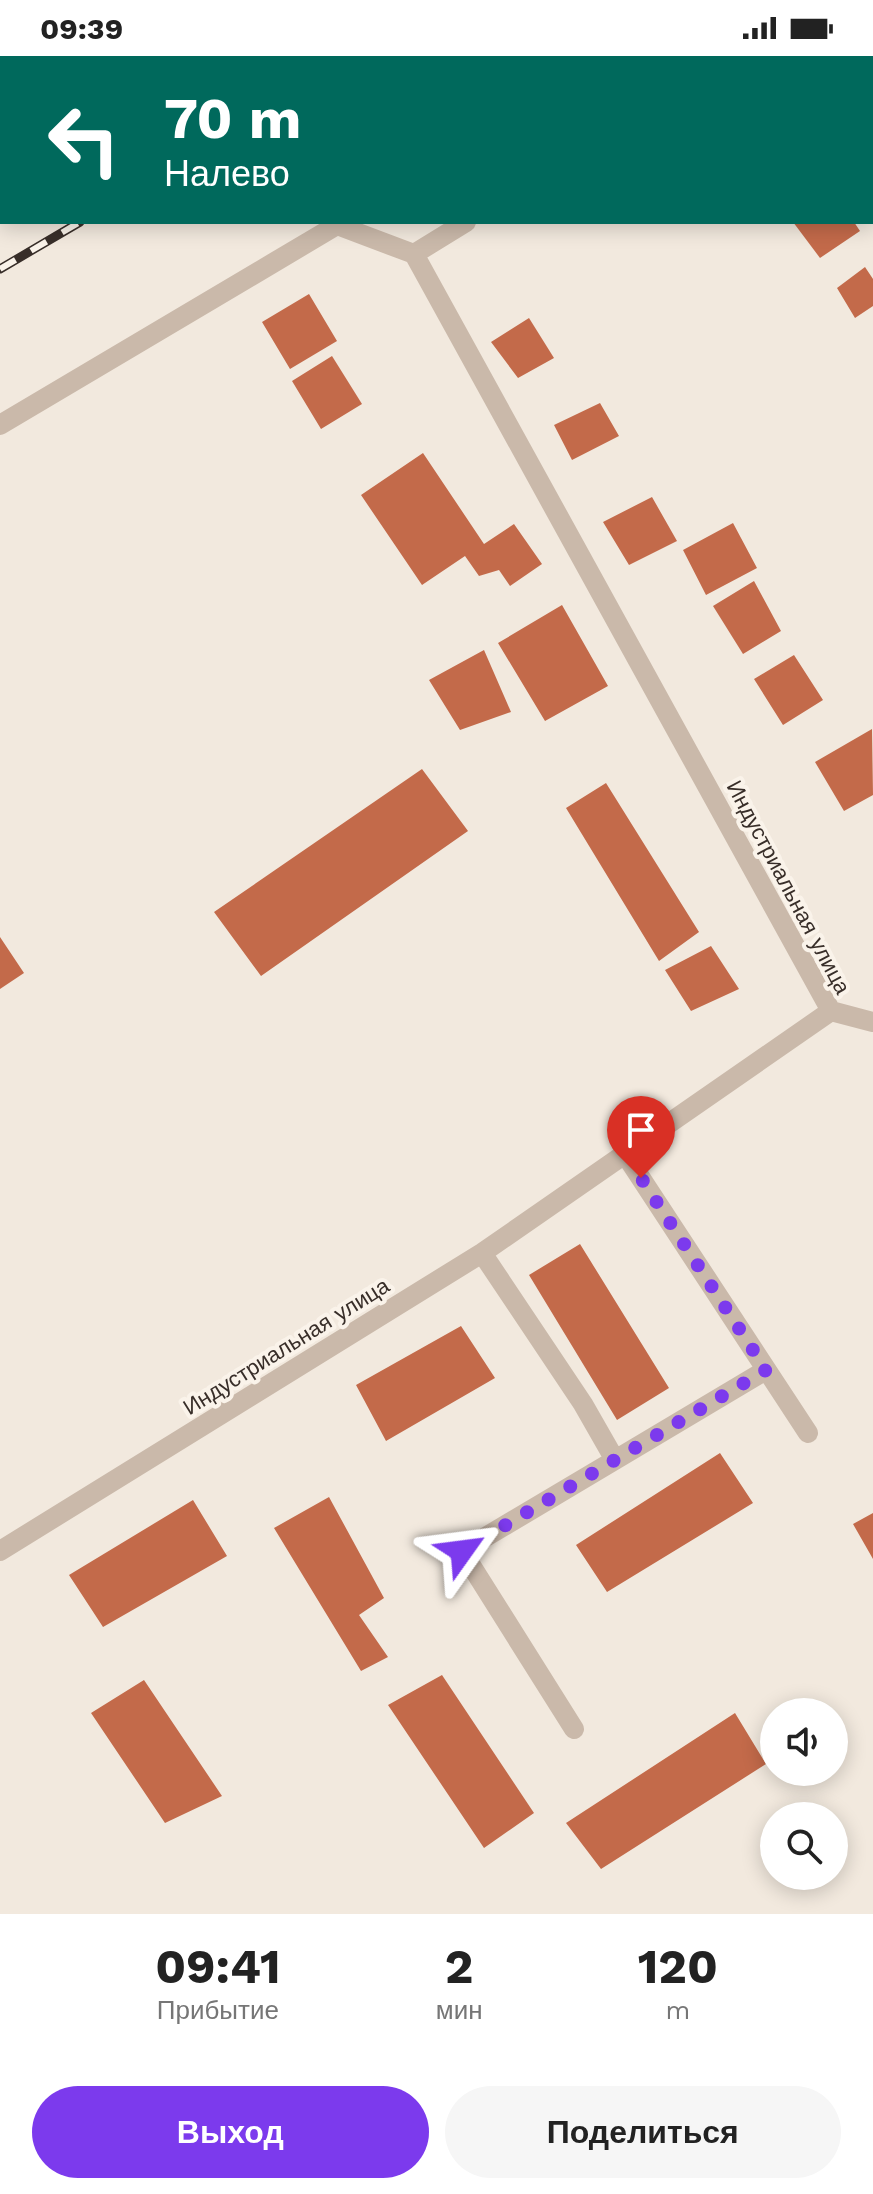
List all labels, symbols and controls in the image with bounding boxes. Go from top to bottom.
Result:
text: 09:39 [40,11,123,46]
text: 70 m [164,86,301,152]
icon: left [32,88,136,192]
text: Налево [164,153,290,195]
street label: Индустриальная улица [722,776,856,999]
pin [607,1096,675,1178]
icon: arrive [619,1108,663,1152]
street label: Индустриальная улица [179,1272,394,1420]
position arrow [420,1509,504,1593]
map controls [760,1698,848,1890]
button: sound [760,1698,848,1786]
button: search [760,1802,848,1890]
text: 09:41 [155,1938,281,1995]
text: 2 [445,1938,473,1995]
text: 120 [638,1938,718,1995]
text: Прибытие [157,1995,279,2025]
text: мин [436,1995,483,2025]
text: m [665,1995,690,2025]
button: Выход [32,2086,429,2178]
button: Поделиться [445,2086,841,2178]

